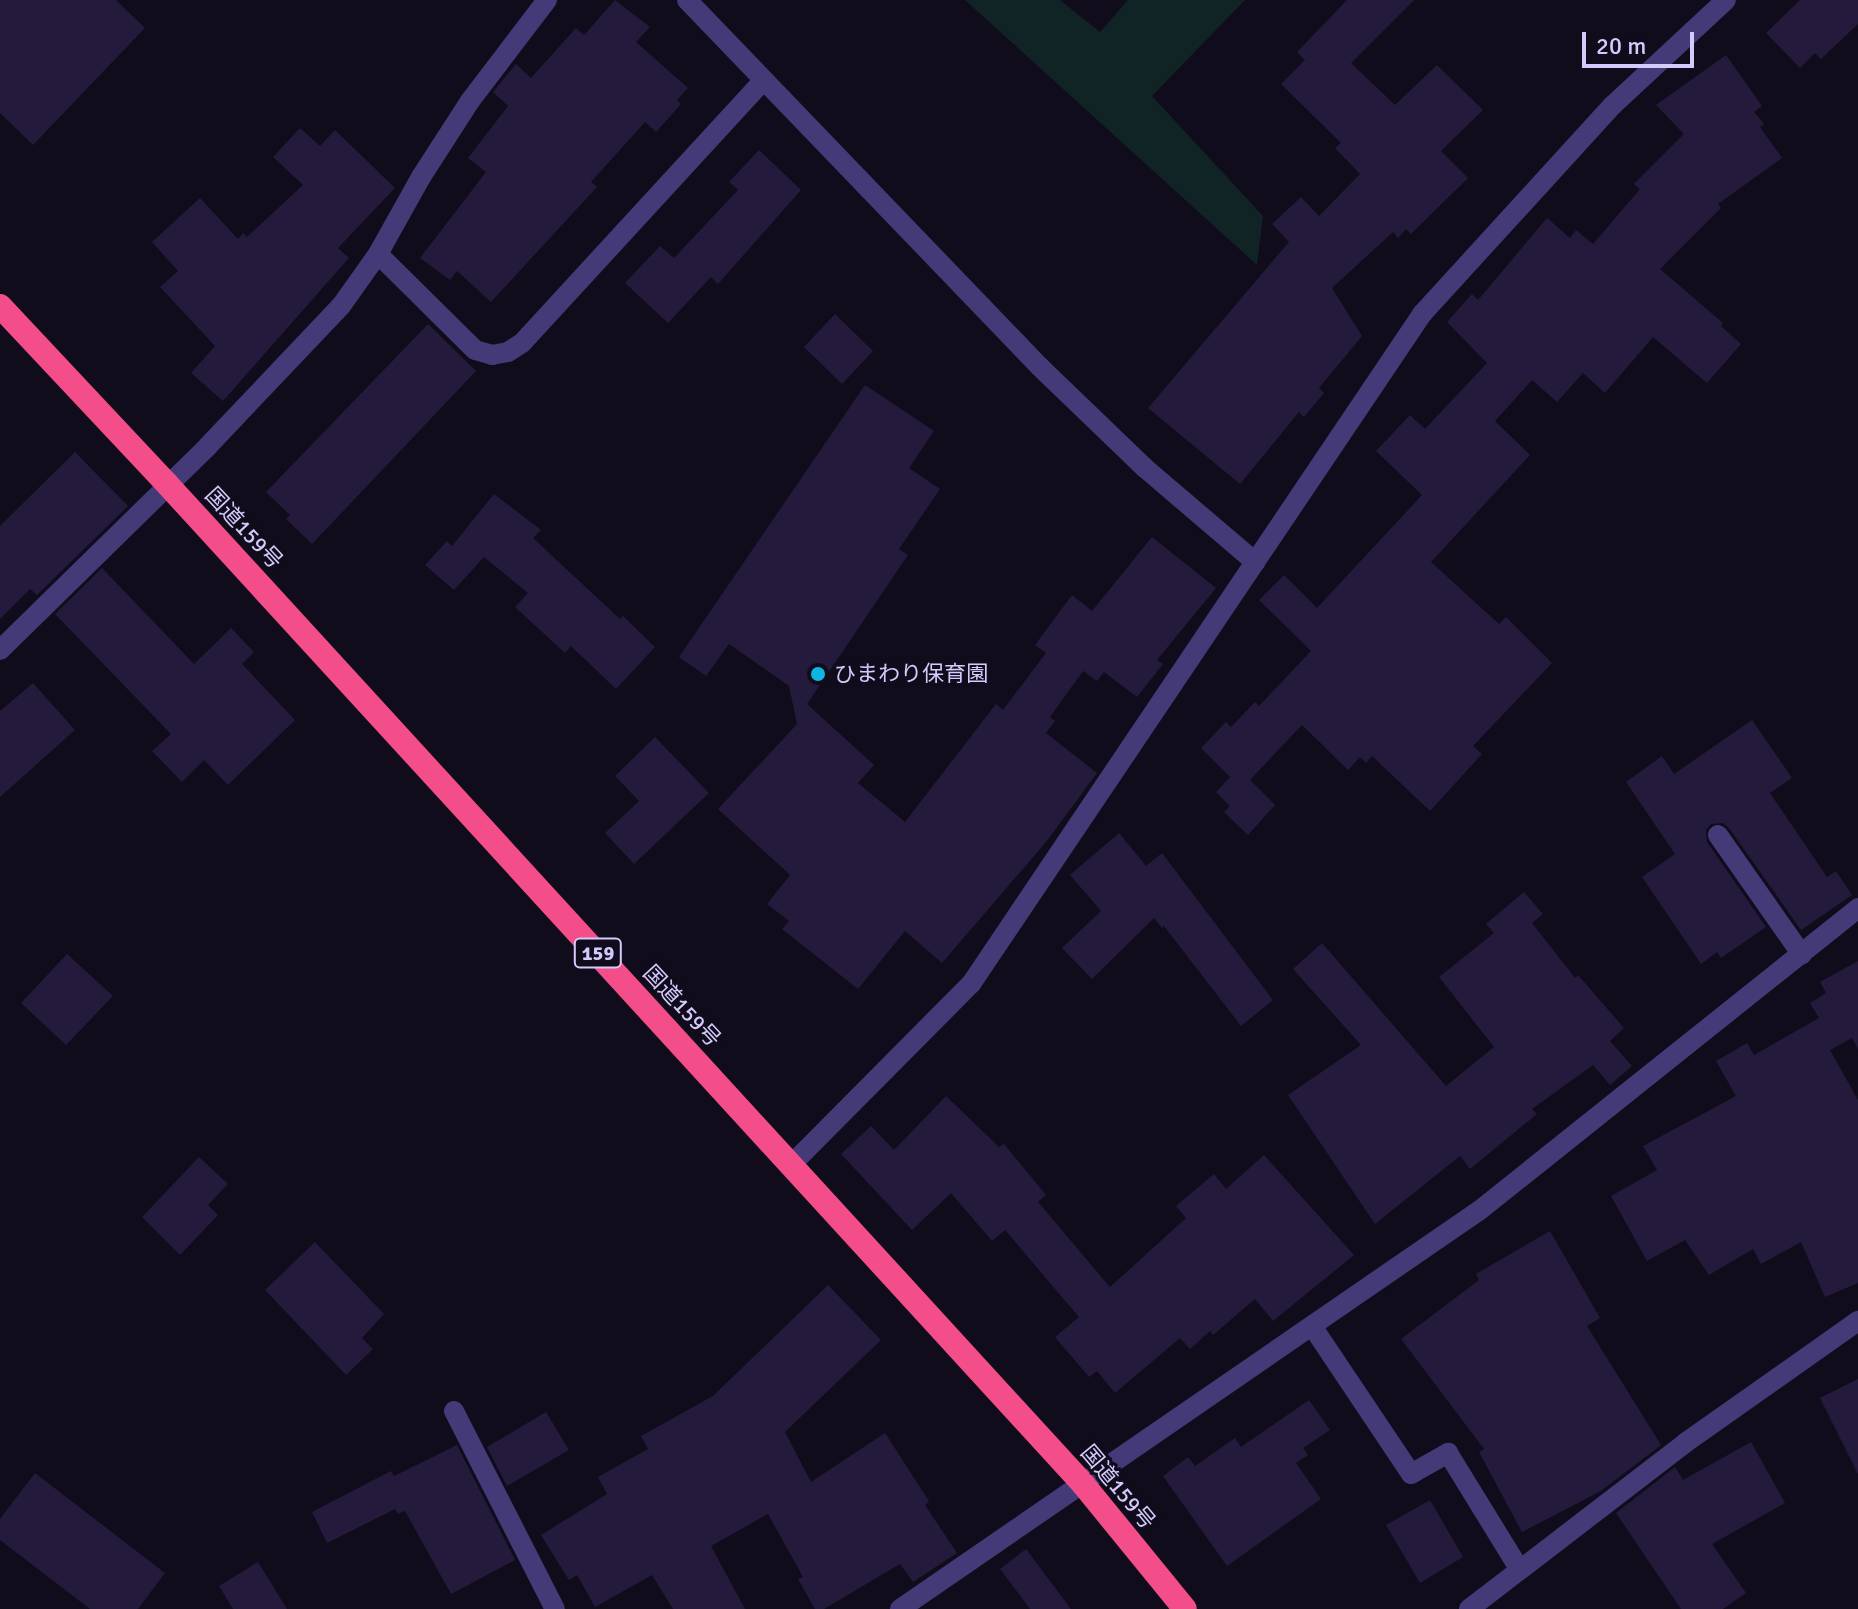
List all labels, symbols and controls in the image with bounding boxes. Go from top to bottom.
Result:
scale bar [1586,16,1698,66]
text: 20 m [1596,31,1646,61]
street label: 国道159号 [200,482,288,574]
place label: ひまわり保育園 [834,661,988,687]
marker: ひまわり保育園 [809,665,827,683]
road number: 159 [572,937,624,969]
street label: 国道159号 [638,960,726,1052]
street label: 国道159号 [1075,1440,1161,1534]

